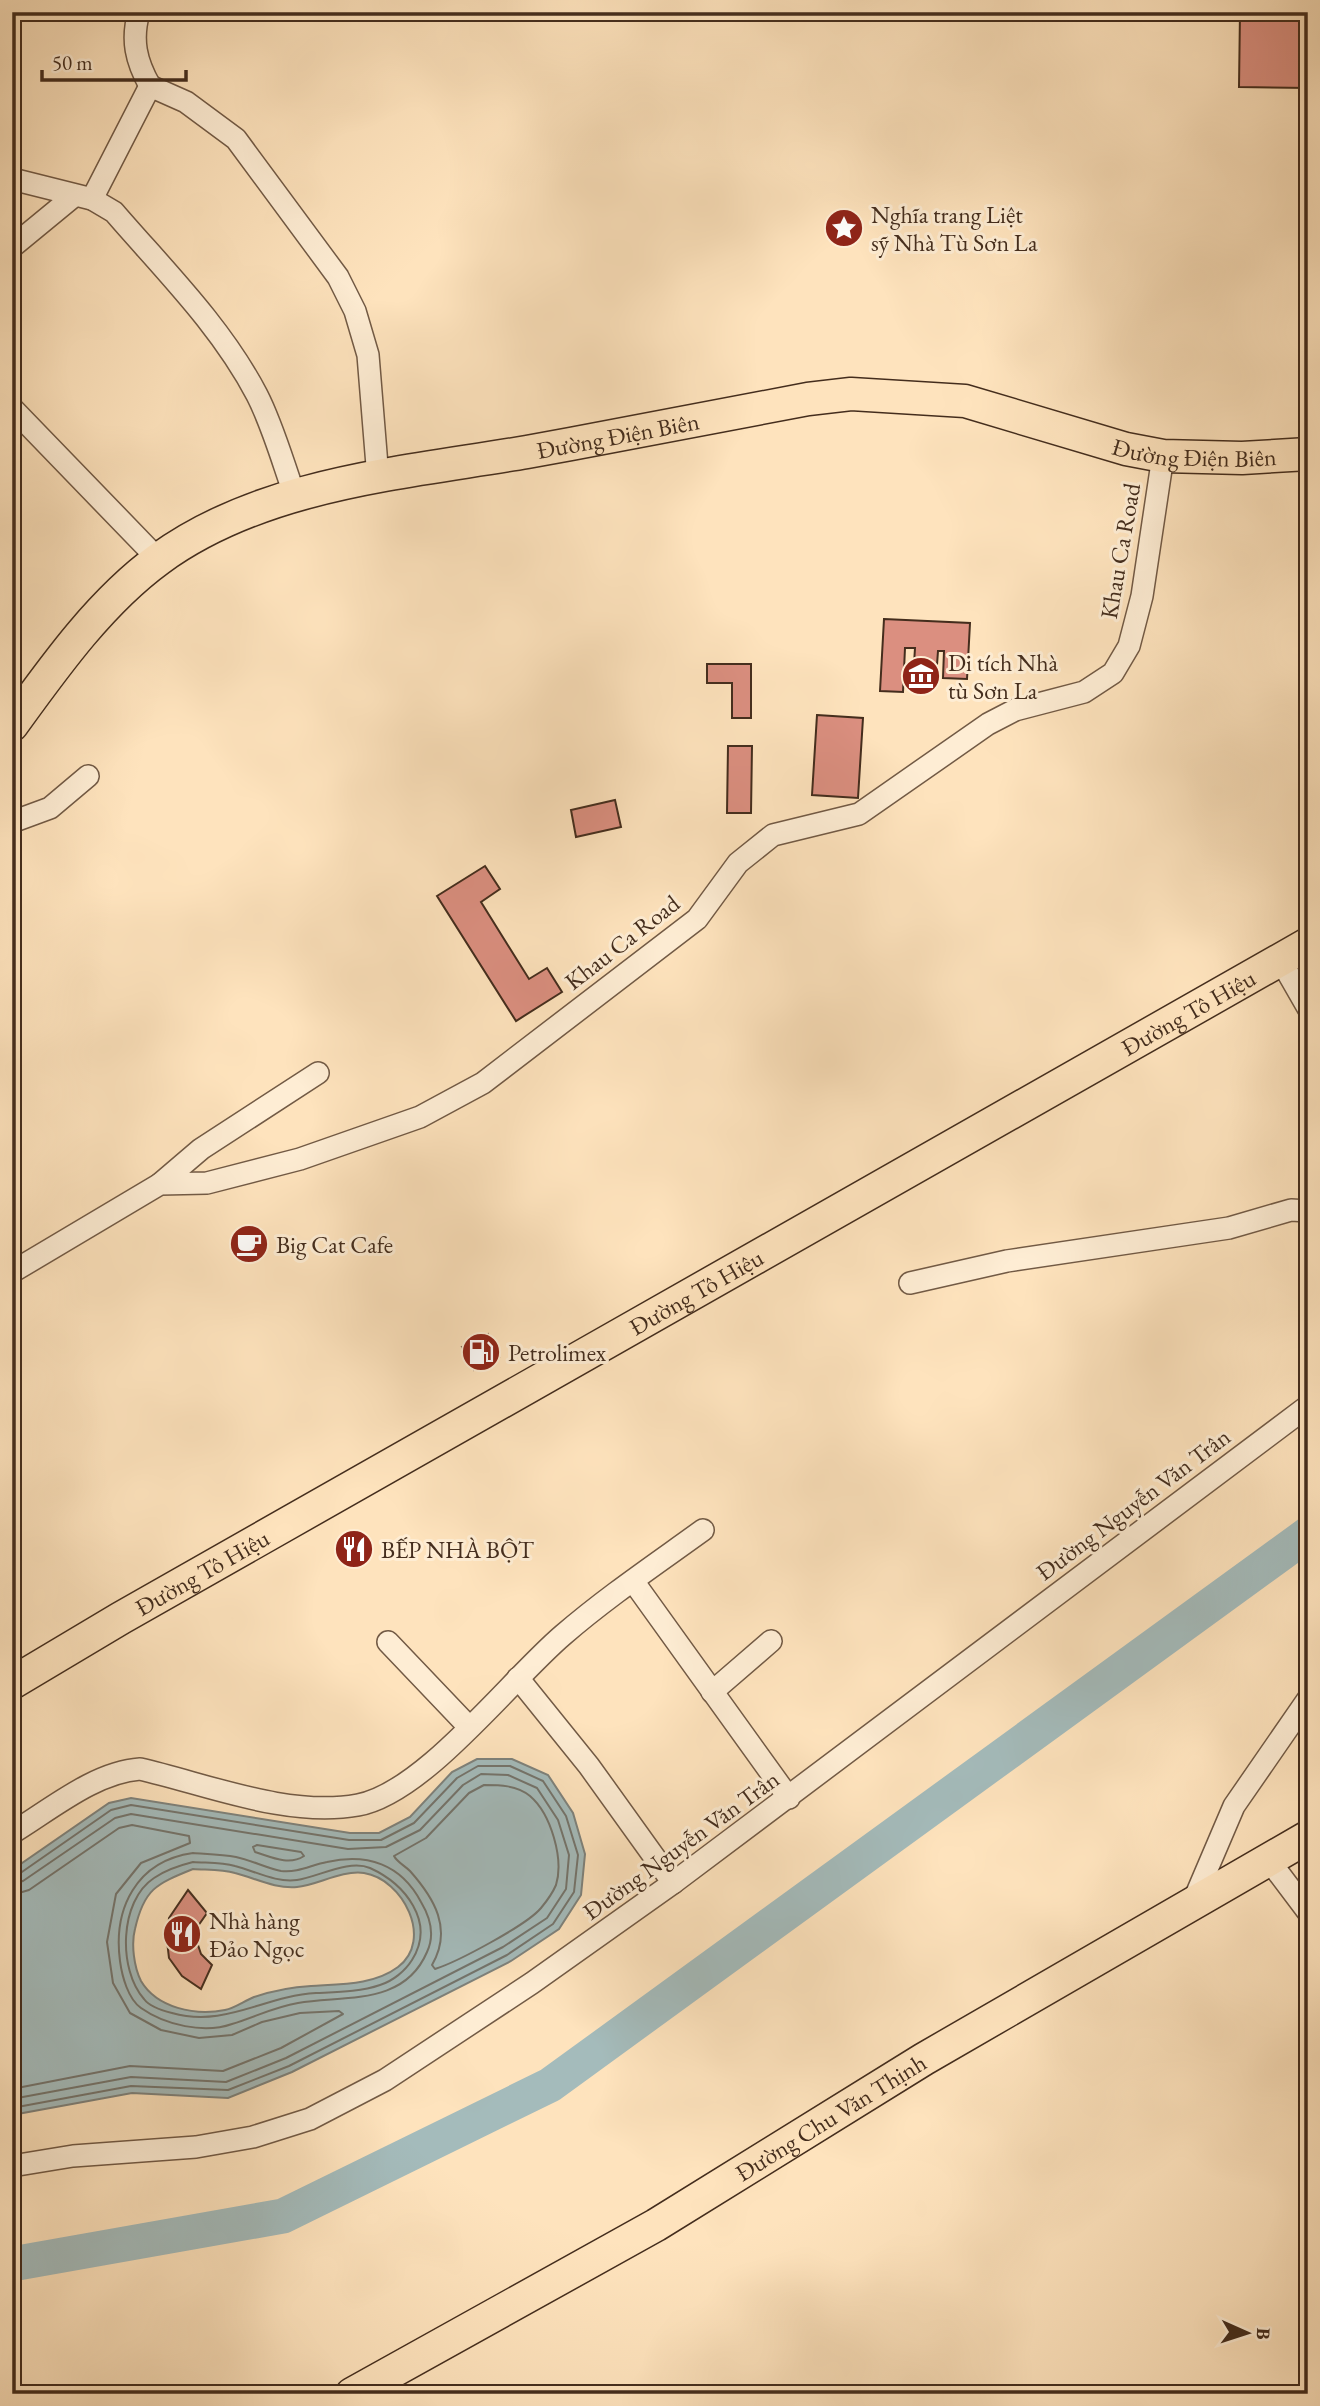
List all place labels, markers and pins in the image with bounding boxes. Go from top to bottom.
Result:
place label: Nghĩa trang Liệt sỹ Nhà Tù Sơn La [871,199,1038,258]
place icon: Nghĩa trang Liệt sỹ Nhà Tù Sơn La [823,207,865,249]
place label: Di tích Nhà tù Sơn La [948,647,1058,706]
museum icon: Di tích Nhà tù Sơn La [900,655,942,697]
cafe icon: Big Cat Cafe [228,1223,270,1265]
place label: Big Cat Cafe [276,1229,393,1260]
fuel station icon: Petrolimex [460,1331,502,1373]
place label: Petrolimex [508,1337,607,1368]
restaurant icon: BẾP NHÀ BỘT [333,1528,375,1570]
place label: BẾP NHÀ BỘT [381,1534,535,1565]
place label: Nhà hàng Đảo Ngọc [209,1905,304,1964]
restaurant icon: Nhà hàng Đảo Ngọc [161,1913,203,1955]

